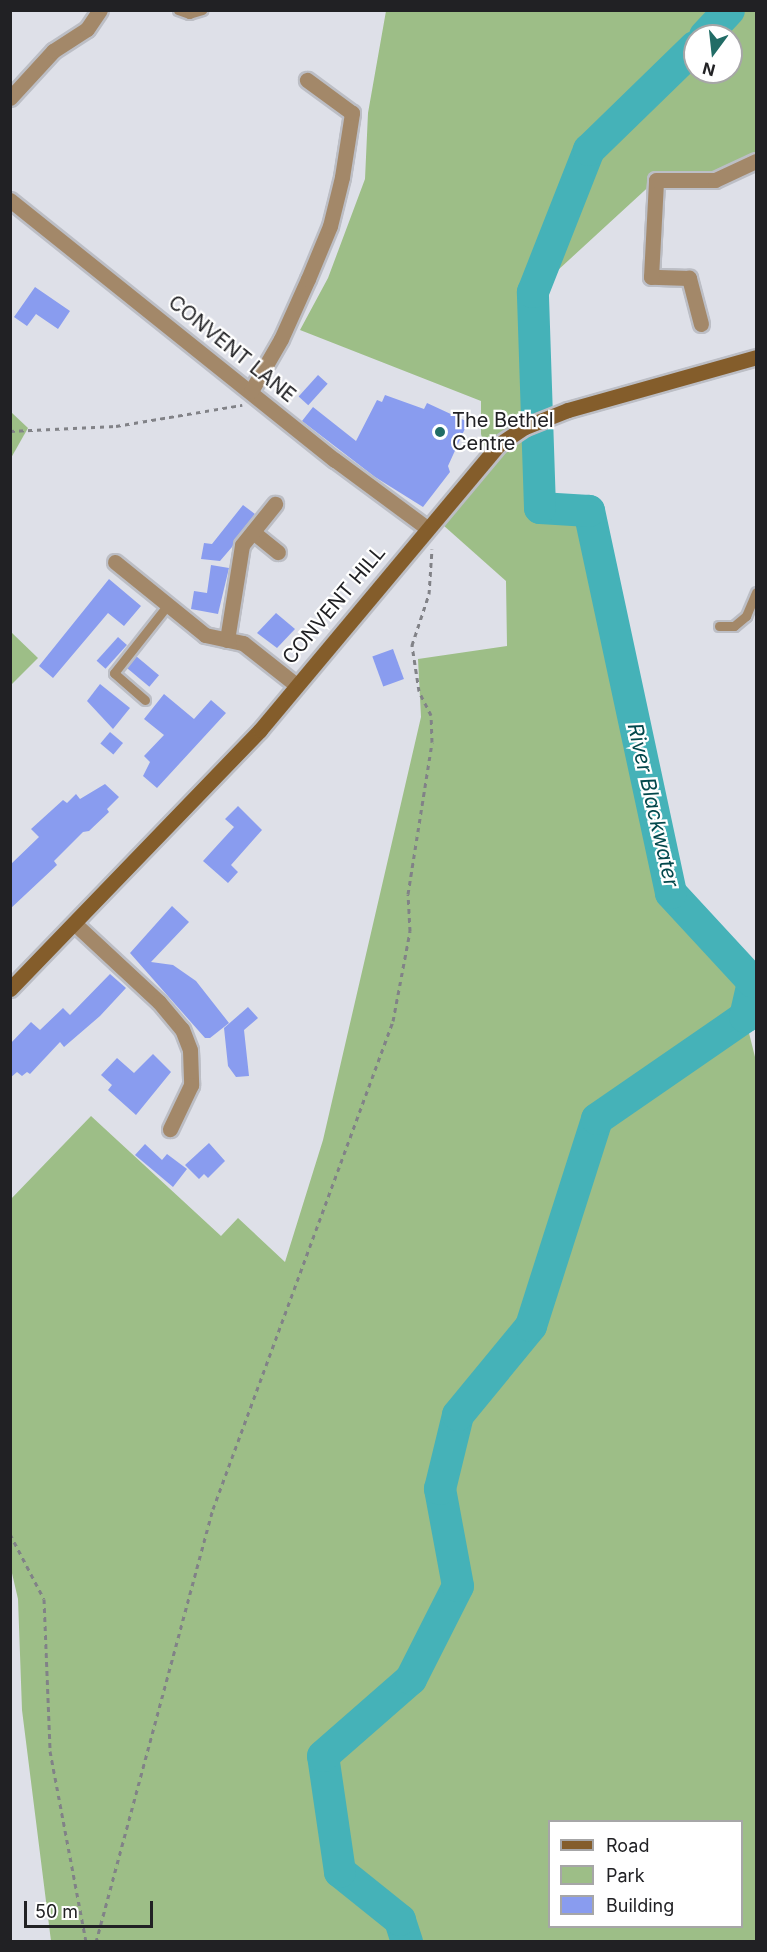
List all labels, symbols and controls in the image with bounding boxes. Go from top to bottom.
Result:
north arrow [683,24,743,84]
text: N [700,58,717,81]
street label: CONVENT LANE [164,290,300,408]
place label: The Bethel Centre [452,408,554,455]
marker: The Bethel Centre [433,425,447,439]
street label: CONVENT HILL [277,541,391,669]
water label: River Blackwater [622,721,684,889]
legend [548,1820,743,1928]
text: Road [606,1835,649,1856]
text: Park [606,1865,645,1886]
scale bar [27,1889,156,1927]
text: Building [606,1895,674,1916]
text: 50 m [35,1901,78,1922]

